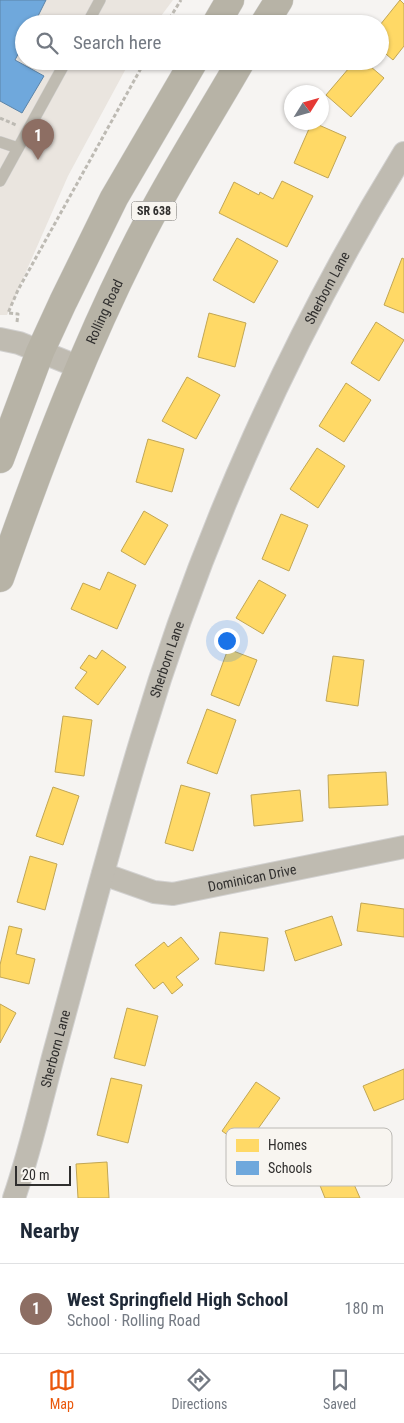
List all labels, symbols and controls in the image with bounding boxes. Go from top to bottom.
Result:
search box [15,15,389,70]
icon: search [33,29,61,57]
text: Search here [73,31,161,54]
north arrow [284,85,329,130]
pin: 1 [22,119,54,160]
road number: SR 638 [132,202,176,220]
street label: Sherborn Lane [301,248,353,327]
street label: Rolling Road [83,277,126,346]
street label: Sherborn Lane [147,619,187,700]
your location [214,628,240,654]
street label: Dominican Drive [207,861,298,895]
street label: Sherborn Lane [37,1008,74,1089]
legend [226,1128,392,1186]
text: Homes [268,1137,307,1153]
text: Schools [268,1160,312,1176]
scale bar [15,1163,71,1186]
text: 20 m [22,1167,50,1183]
text: Nearby [20,1219,79,1243]
text: West Springfield High School [67,1288,288,1311]
text: 1 [32,1299,40,1318]
text: 180 m [345,1299,384,1318]
text: School · Rolling Road [67,1311,200,1330]
tab: Map [48,1366,76,1412]
tab: Directions [171,1366,227,1412]
tab: Saved [323,1366,356,1412]

